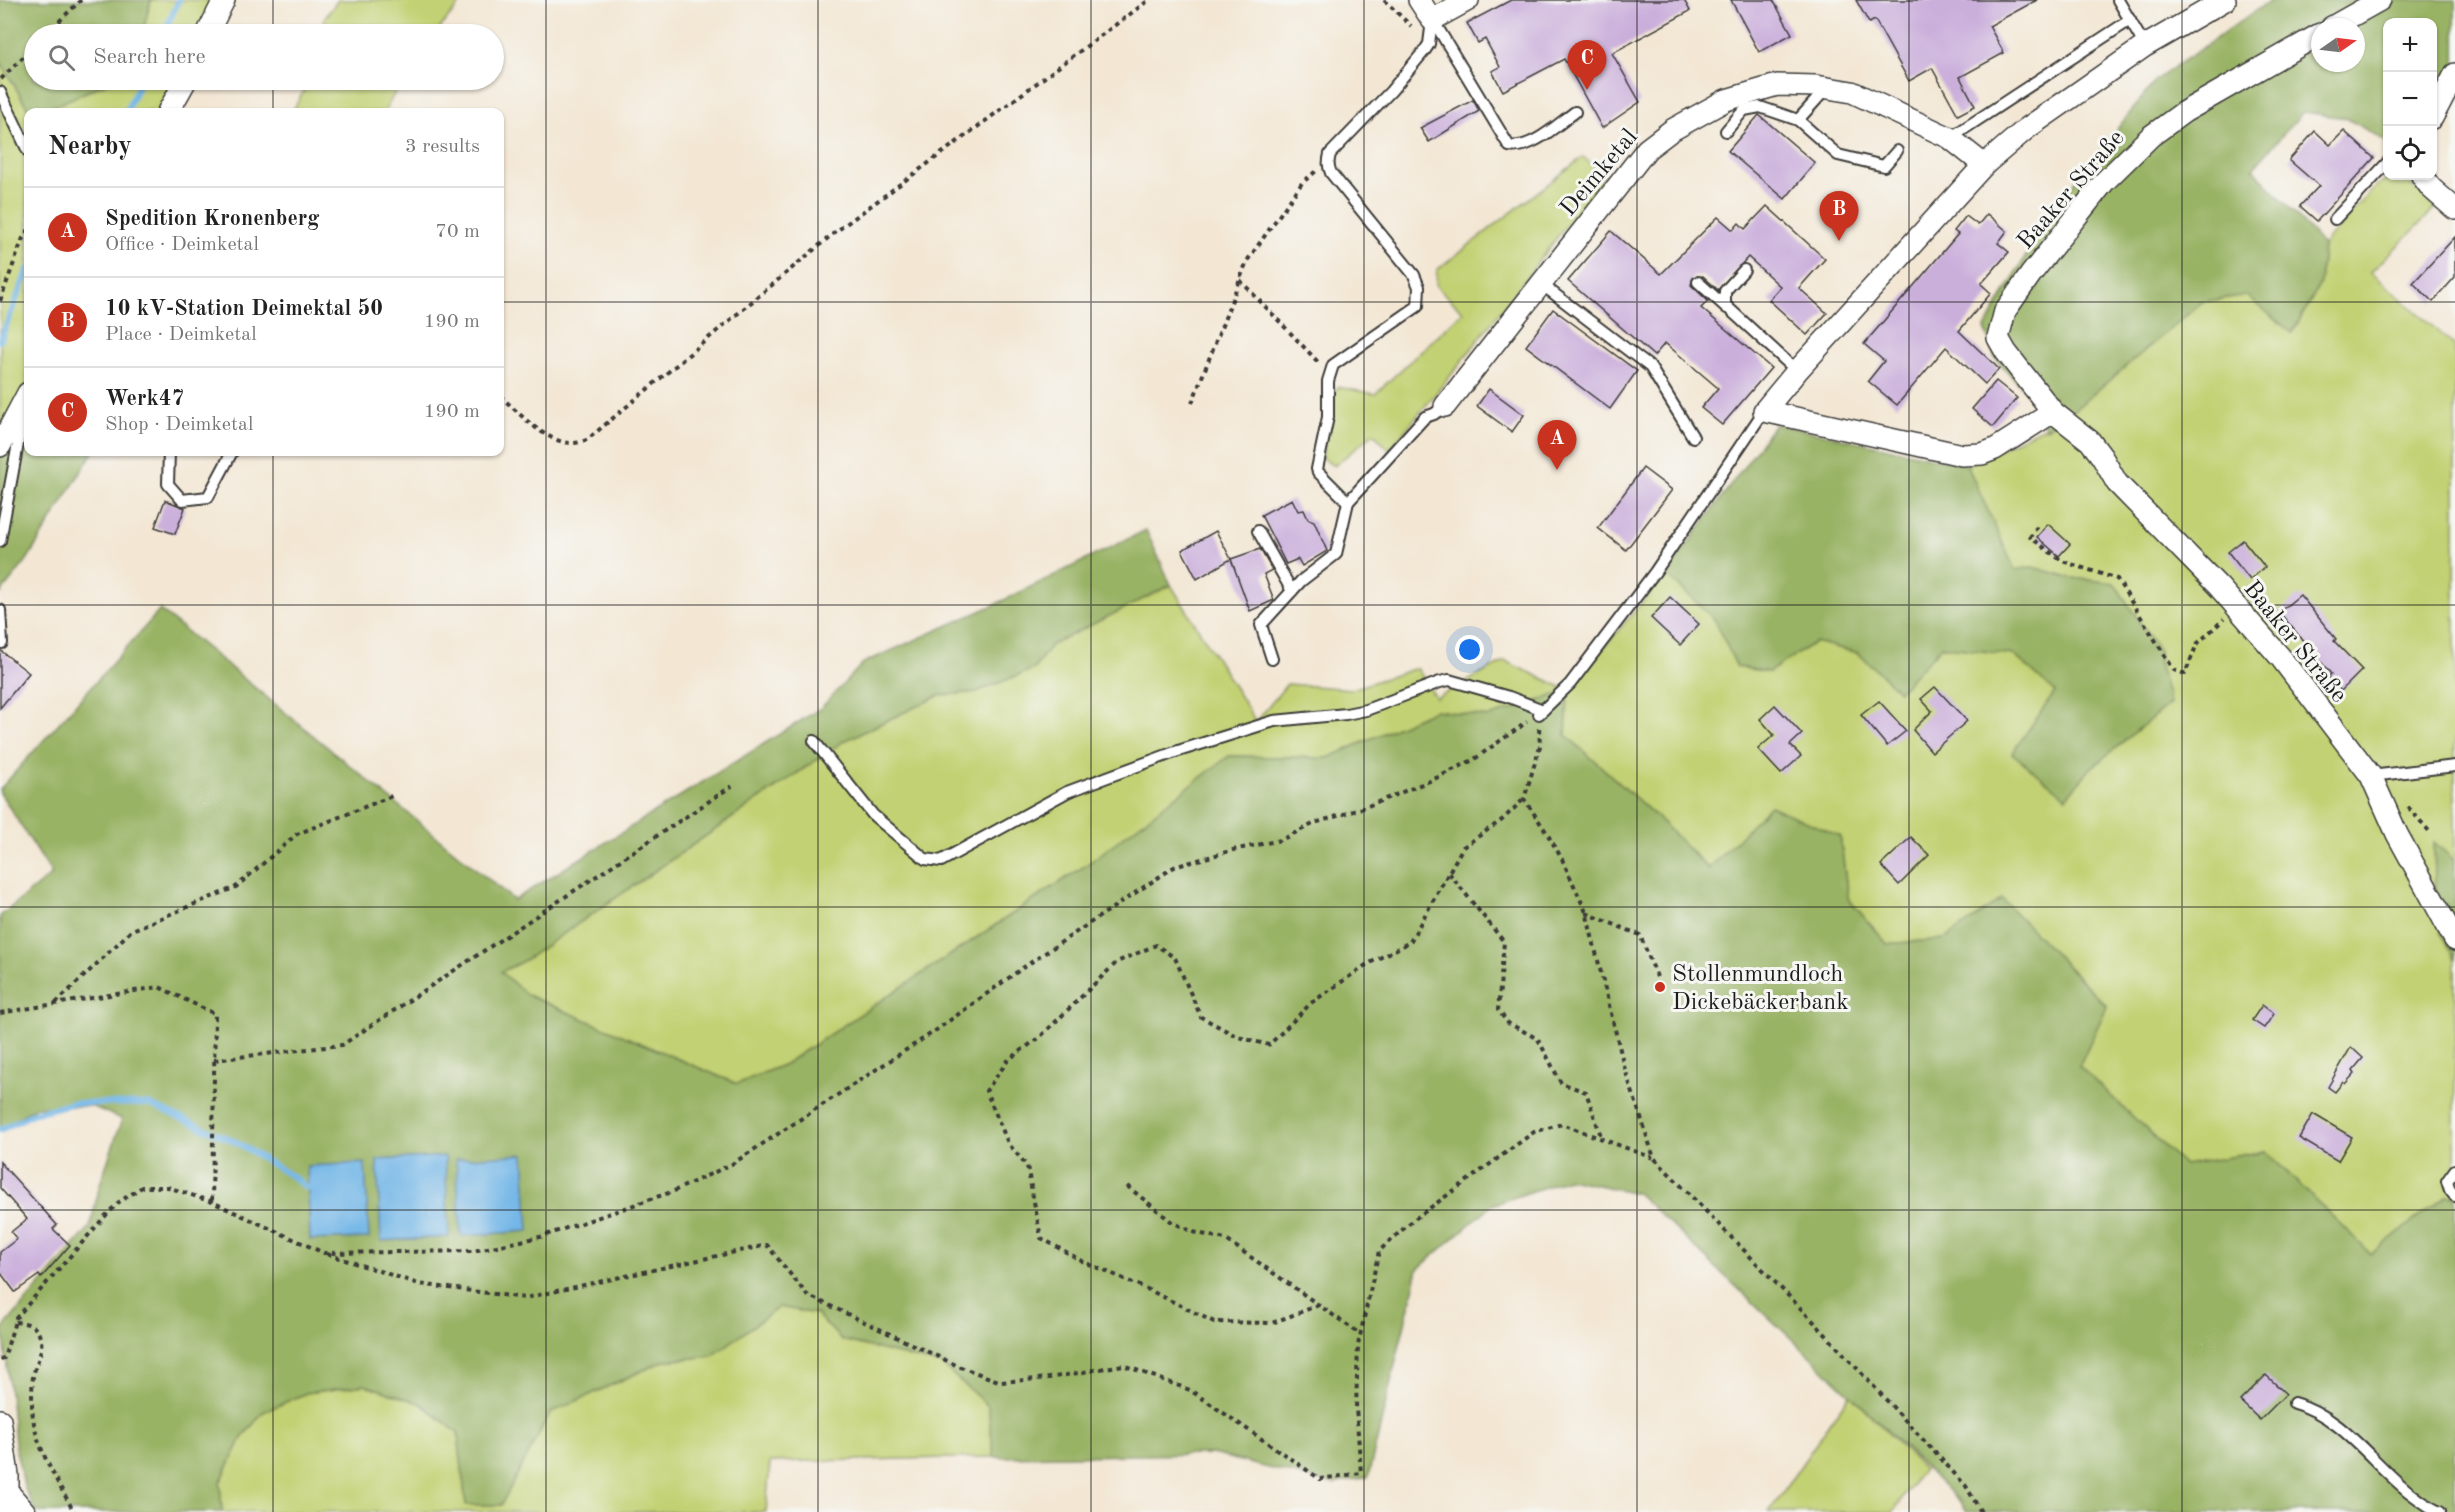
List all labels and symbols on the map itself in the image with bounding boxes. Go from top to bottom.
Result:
north arrow [2311,18,2365,72]
pin: C [1568,40,1606,90]
street label: Deimketal [1556,125,1643,221]
street label: Baaker Straße [2014,126,2129,254]
pin: B [1820,192,1858,241]
pin: A [1538,420,1576,470]
street label: Baaker Straße [2238,577,2351,708]
your location [1455,635,1484,664]
place label: Stollenmundloch Dickebäckerbank [1672,963,1849,1015]
marker: Stollenmundloch Dickebäckerbank [1653,980,1667,994]

